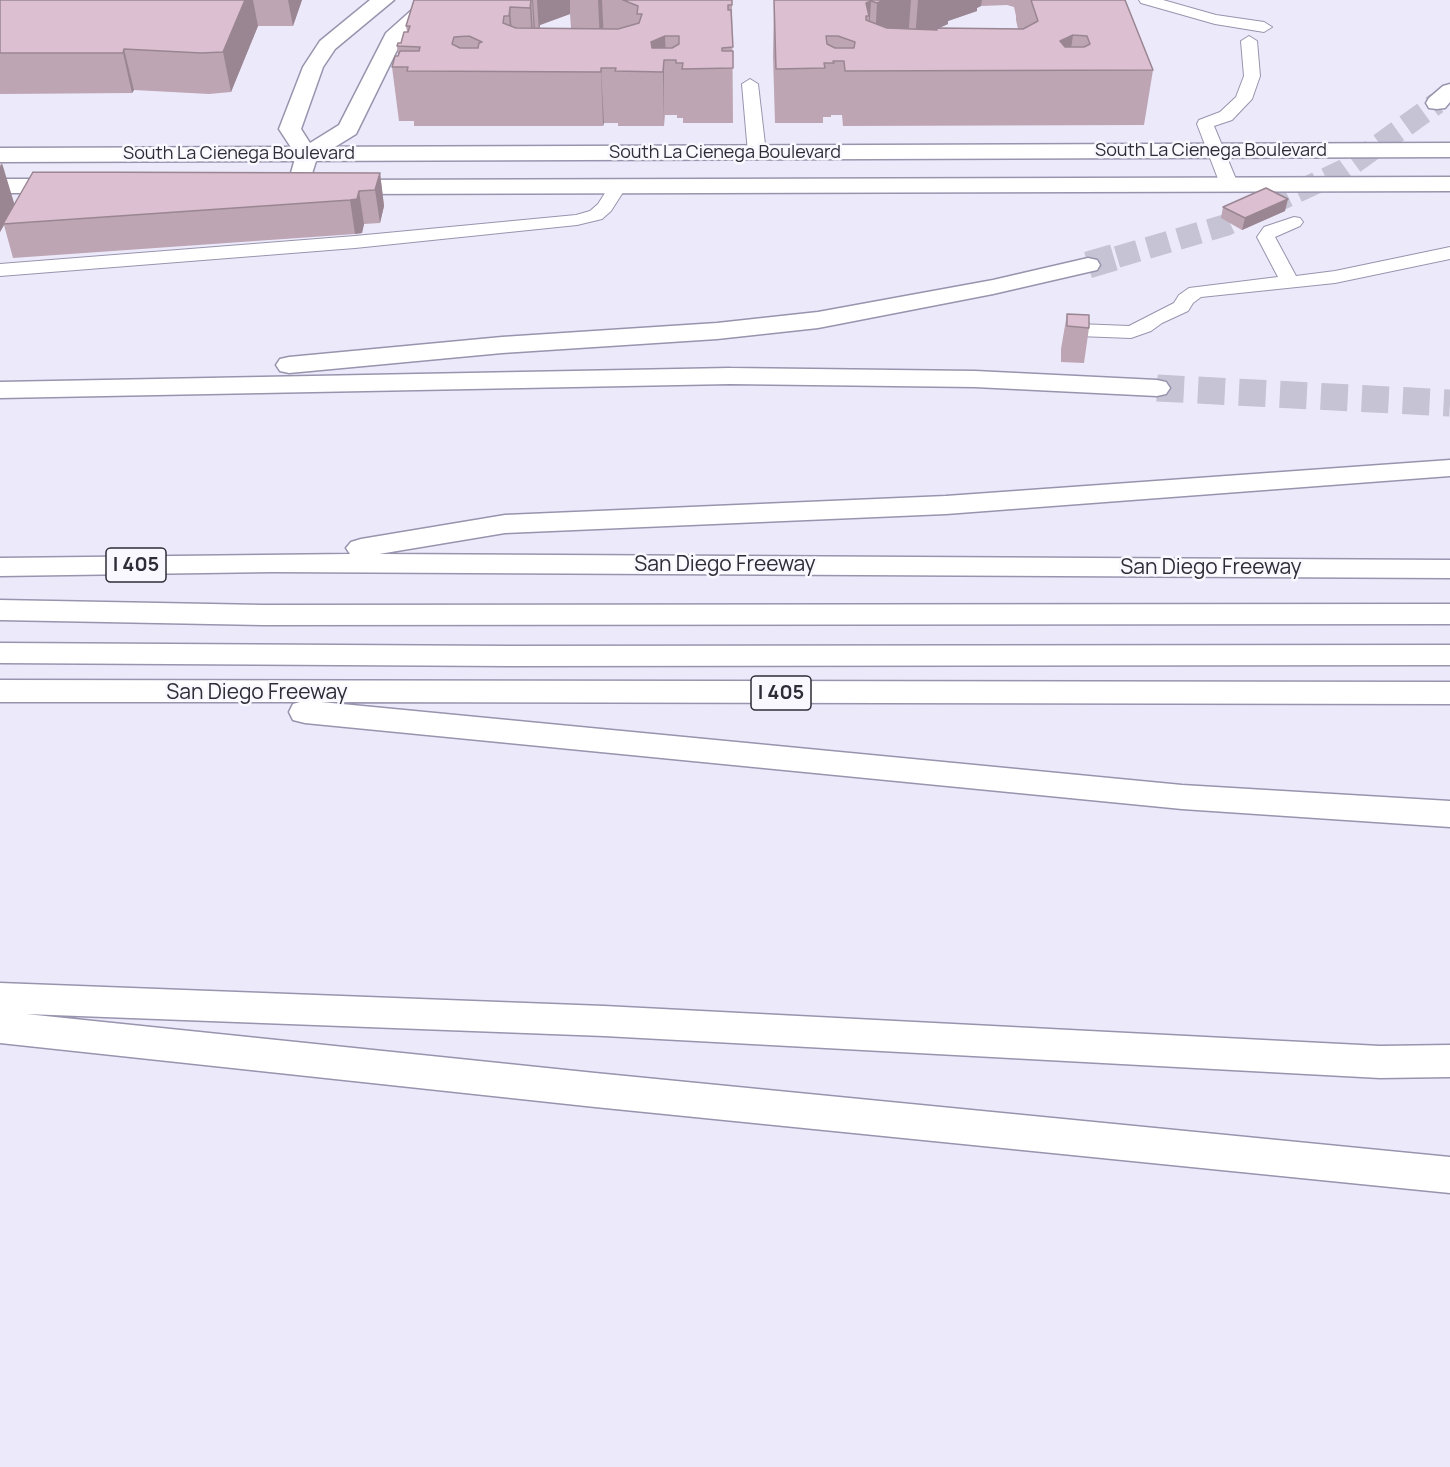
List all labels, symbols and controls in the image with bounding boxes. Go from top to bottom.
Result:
street label: South La Cienega Boulevard [1095,140,1327,162]
street label: South La Cienega Boulevard [609,142,841,164]
street label: South La Cienega Boulevard [123,143,355,165]
road number: I 405 [106,548,166,582]
street label: San Diego Freeway [634,552,816,578]
street label: San Diego Freeway [1120,555,1302,581]
road number: I 405 [751,676,811,710]
street label: San Diego Freeway [166,680,348,706]

